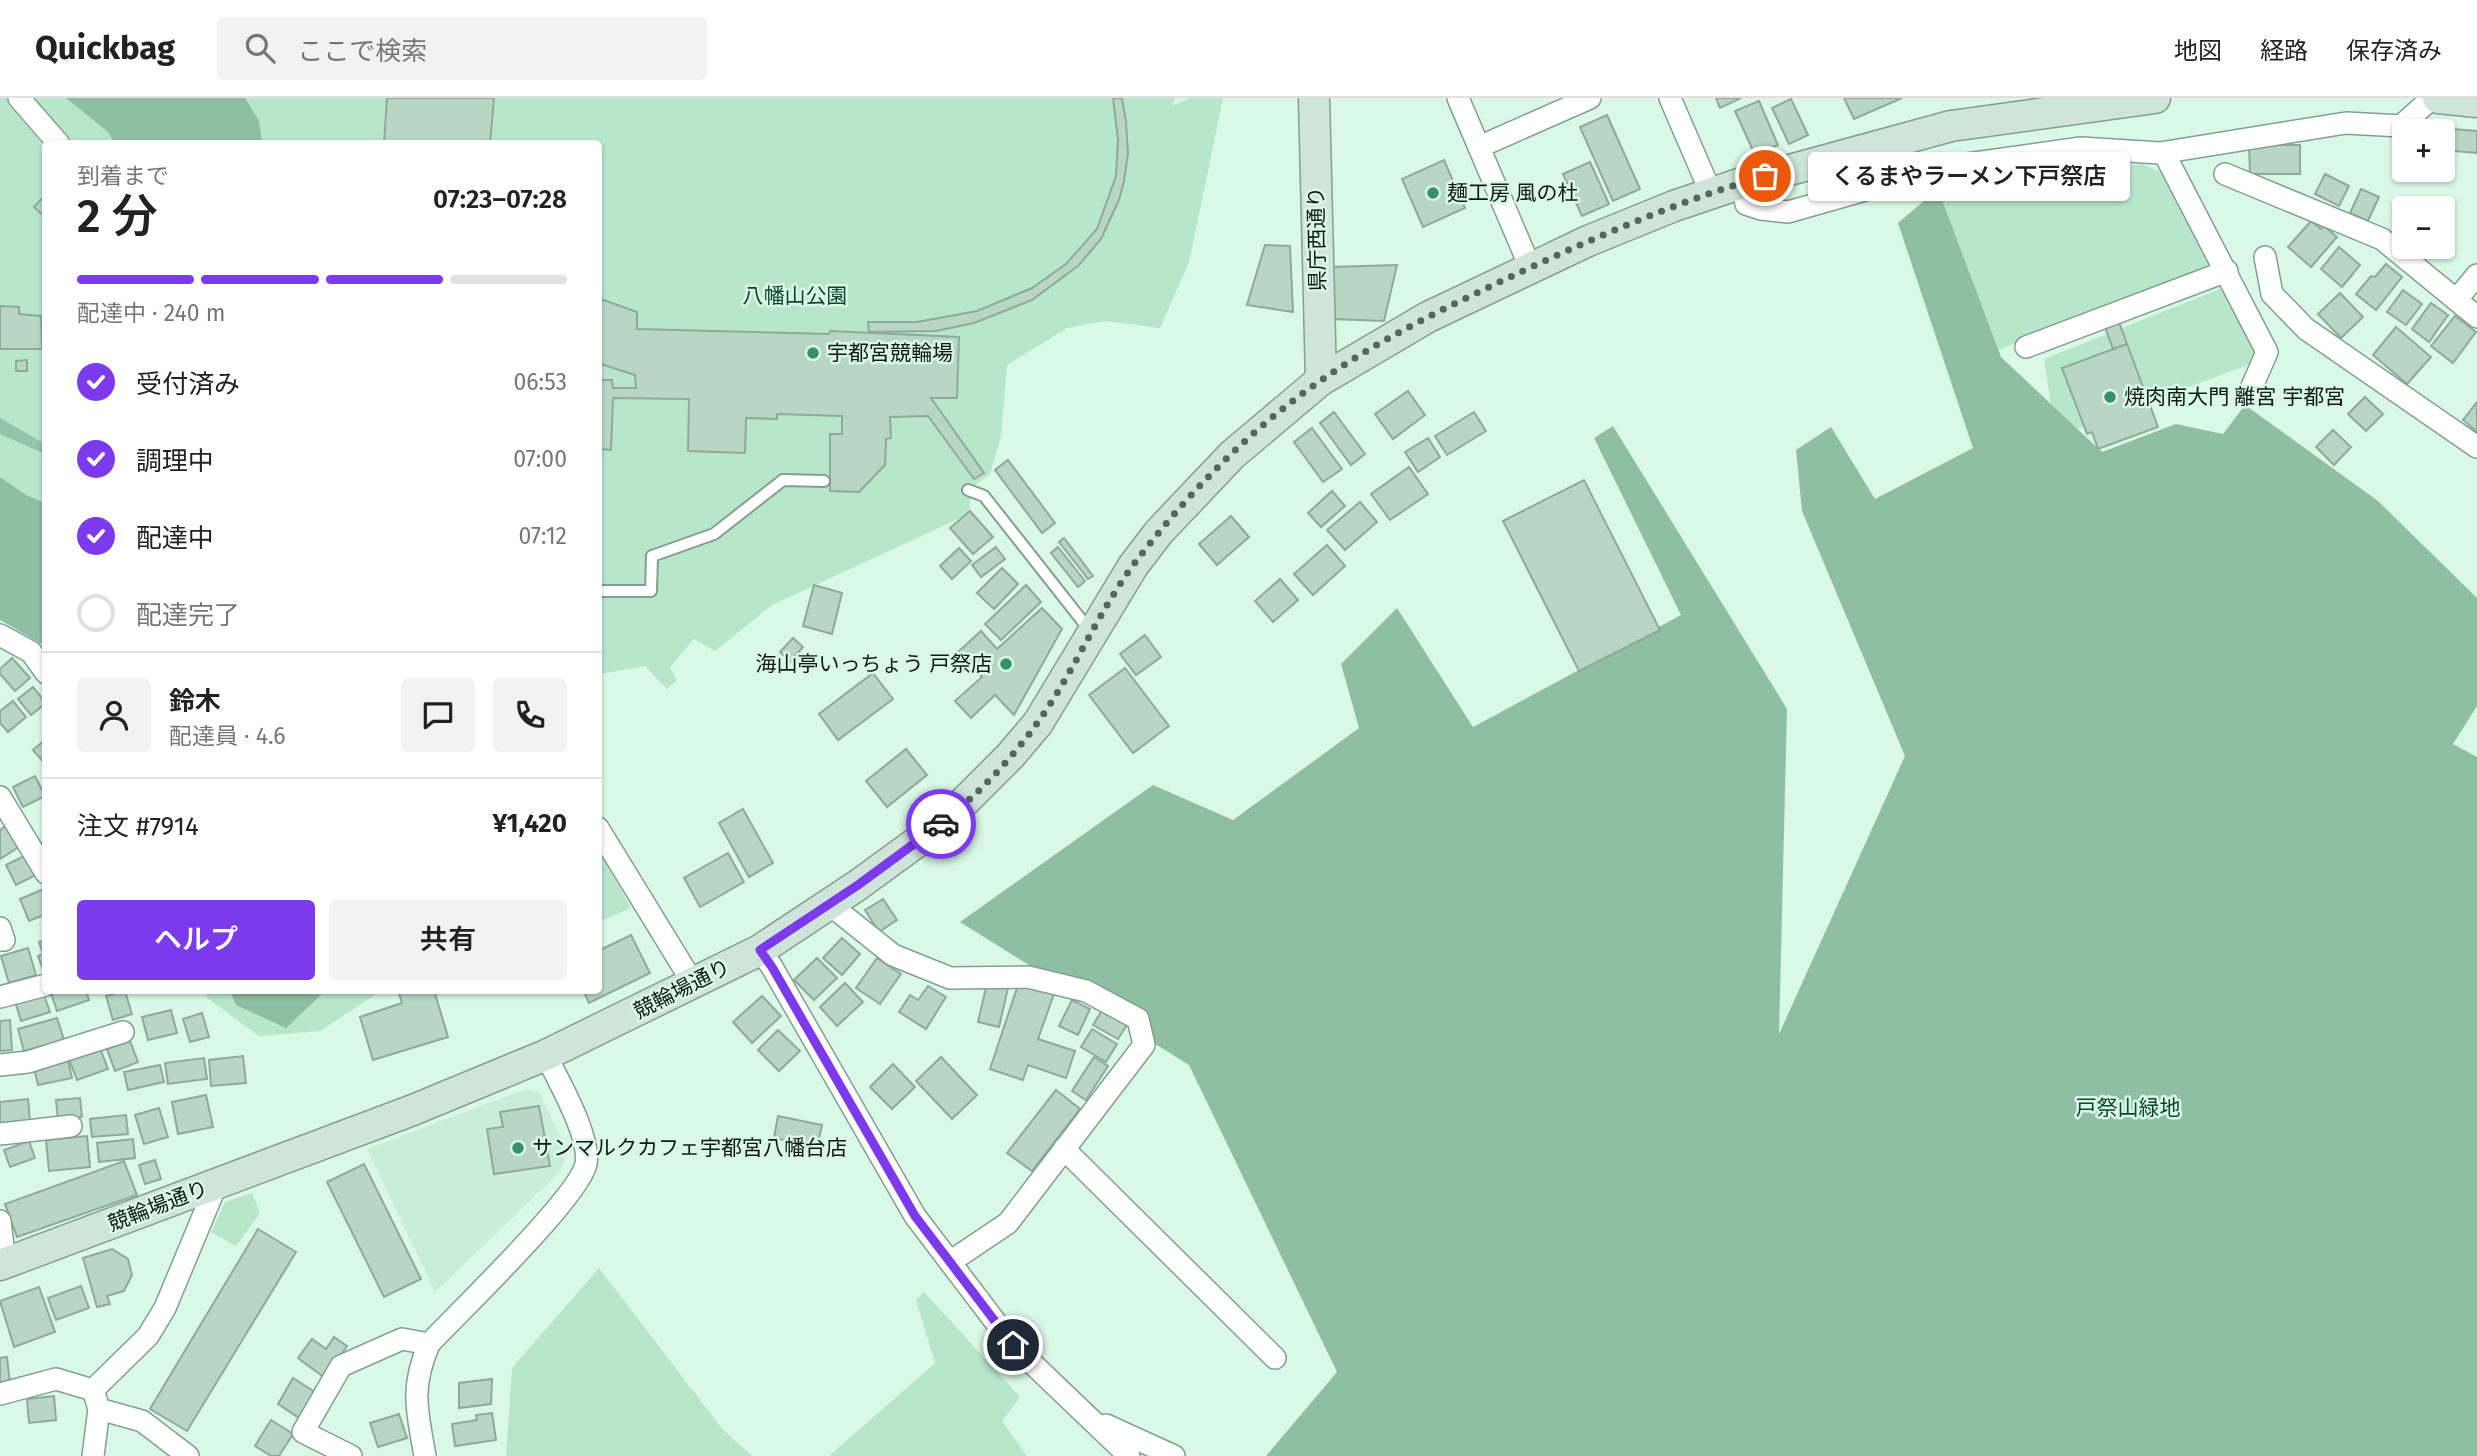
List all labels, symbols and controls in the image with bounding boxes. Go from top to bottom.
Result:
search box [217,17,707,80]
text: Quickbag [35,28,175,68]
icon: search [241,29,279,67]
text: ここで検索 [297,36,427,67]
text: 地図 [2174,37,2222,65]
text: 経路 [2260,37,2308,65]
text: 保存済み [2346,37,2442,65]
map controls [2392,119,2455,259]
button: + [2392,119,2455,182]
pin [1735,146,1795,206]
callout: くるまやラーメン下戸祭店 [1807,152,2129,200]
icon: bag [1746,157,1784,195]
text: 到着まで [77,162,169,190]
text: くるまやラーメン下戸祭店 [1832,162,2106,190]
place label: 麺工房 風の杜 [1447,180,1579,206]
text: 07:23–07:28 [433,184,567,215]
marker: 麺工房 風の杜 [1425,185,1441,201]
street label: 県庁西通り [1303,186,1331,292]
text: 2 分 [77,189,158,244]
button: − [2392,196,2455,259]
park label: 八幡山公園 [743,283,848,309]
text: 配達中 · 240 m [77,299,225,327]
place label: 宇都宮競輪場 [827,340,953,366]
marker: 宇都宮競輪場 [805,345,821,361]
icon: check [77,363,115,401]
text: 06:53 [513,368,567,396]
text: 受付済み [136,369,240,400]
place label: 焼肉南大門 離宮 宇都宮 [2124,384,2345,410]
marker: 焼肉南大門 離宮 宇都宮 [2102,389,2118,405]
icon: check [77,440,115,478]
text: 07:00 [513,445,567,473]
text: 調理中 [136,446,214,477]
icon: check [77,517,115,555]
text: 07:12 [518,522,567,550]
text: 配達中 [136,523,214,554]
text: 配達完了 [136,600,240,631]
place label: 海山亭いっちょう 戸祭店 [755,651,992,677]
marker: 海山亭いっちょう 戸祭店 [998,656,1014,672]
button: person [77,678,151,752]
button: chat [401,678,475,752]
button: phone [493,678,567,752]
text: 鈴木 [169,686,221,717]
text: 配達員 · 4.6 [169,722,286,750]
courier [906,789,976,859]
icon: car [922,805,960,843]
text: ¥1,420 [492,808,567,839]
text: 注文 #7914 [77,811,199,842]
button: ヘルプ [77,900,315,980]
button: 共有 [329,900,567,980]
street label: 競輪場通り [629,954,735,1024]
park label: 戸祭山緑地 [2076,1095,2181,1121]
place label: サンマルクカフェ宇都宮八幡台店 [532,1135,847,1161]
marker: サンマルクカフェ宇都宮八幡台店 [510,1140,526,1156]
street label: 競輪場通り [104,1175,212,1237]
pin [983,1315,1043,1375]
icon: home [994,1326,1032,1364]

